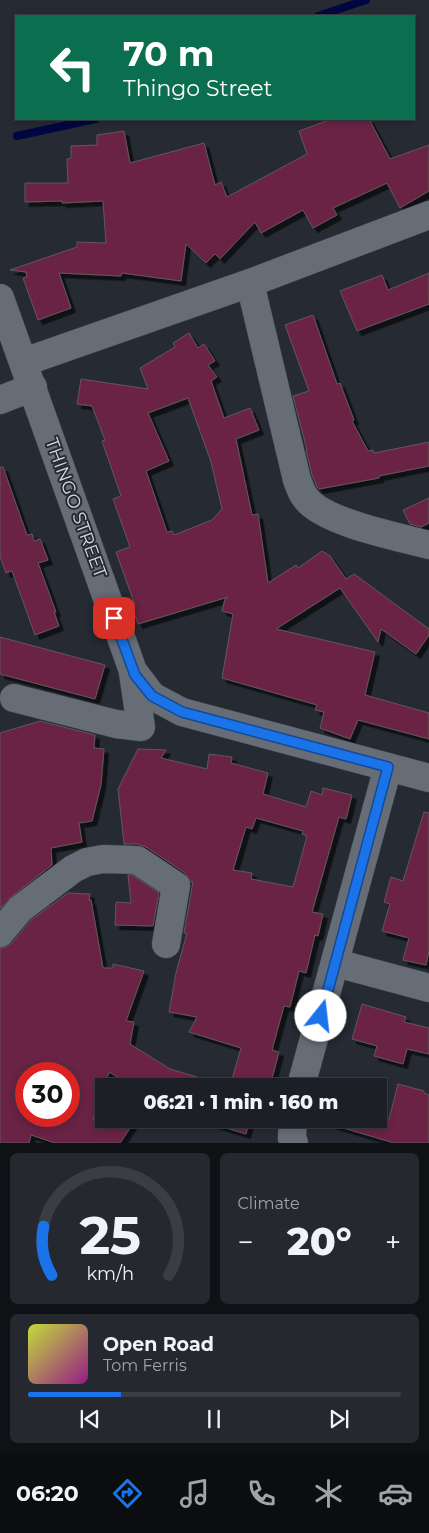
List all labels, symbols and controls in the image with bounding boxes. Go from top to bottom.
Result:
text: 70 m [123,32,214,75]
icon: left [40,35,105,100]
text: Thingo Street [123,75,272,102]
street label: THINGO STREET [40,435,112,582]
pin [93,597,135,639]
icon: arrive [100,604,128,632]
position arrow [294,989,346,1041]
speed limit sign: 30 [15,1062,80,1127]
text: 06:21 · 1 min · 160 m [144,1091,338,1114]
text: Climate [238,1194,300,1213]
text: 25 [79,1204,141,1267]
text: 20° [287,1218,352,1265]
text: − [238,1225,254,1259]
text: + [385,1225,401,1259]
text: km/h [86,1263,134,1284]
text: Open Road [103,1333,214,1356]
text: Tom Ferris [103,1356,187,1375]
icon: previous [76,1405,104,1433]
icon: pause [200,1405,228,1433]
icon: next [325,1405,353,1433]
icon: directions [110,1476,145,1511]
icon: music [177,1476,212,1511]
icon: phone [244,1476,279,1511]
icon: climate [311,1476,346,1511]
icon: car [378,1476,413,1511]
text: 06:20 [16,1480,79,1507]

